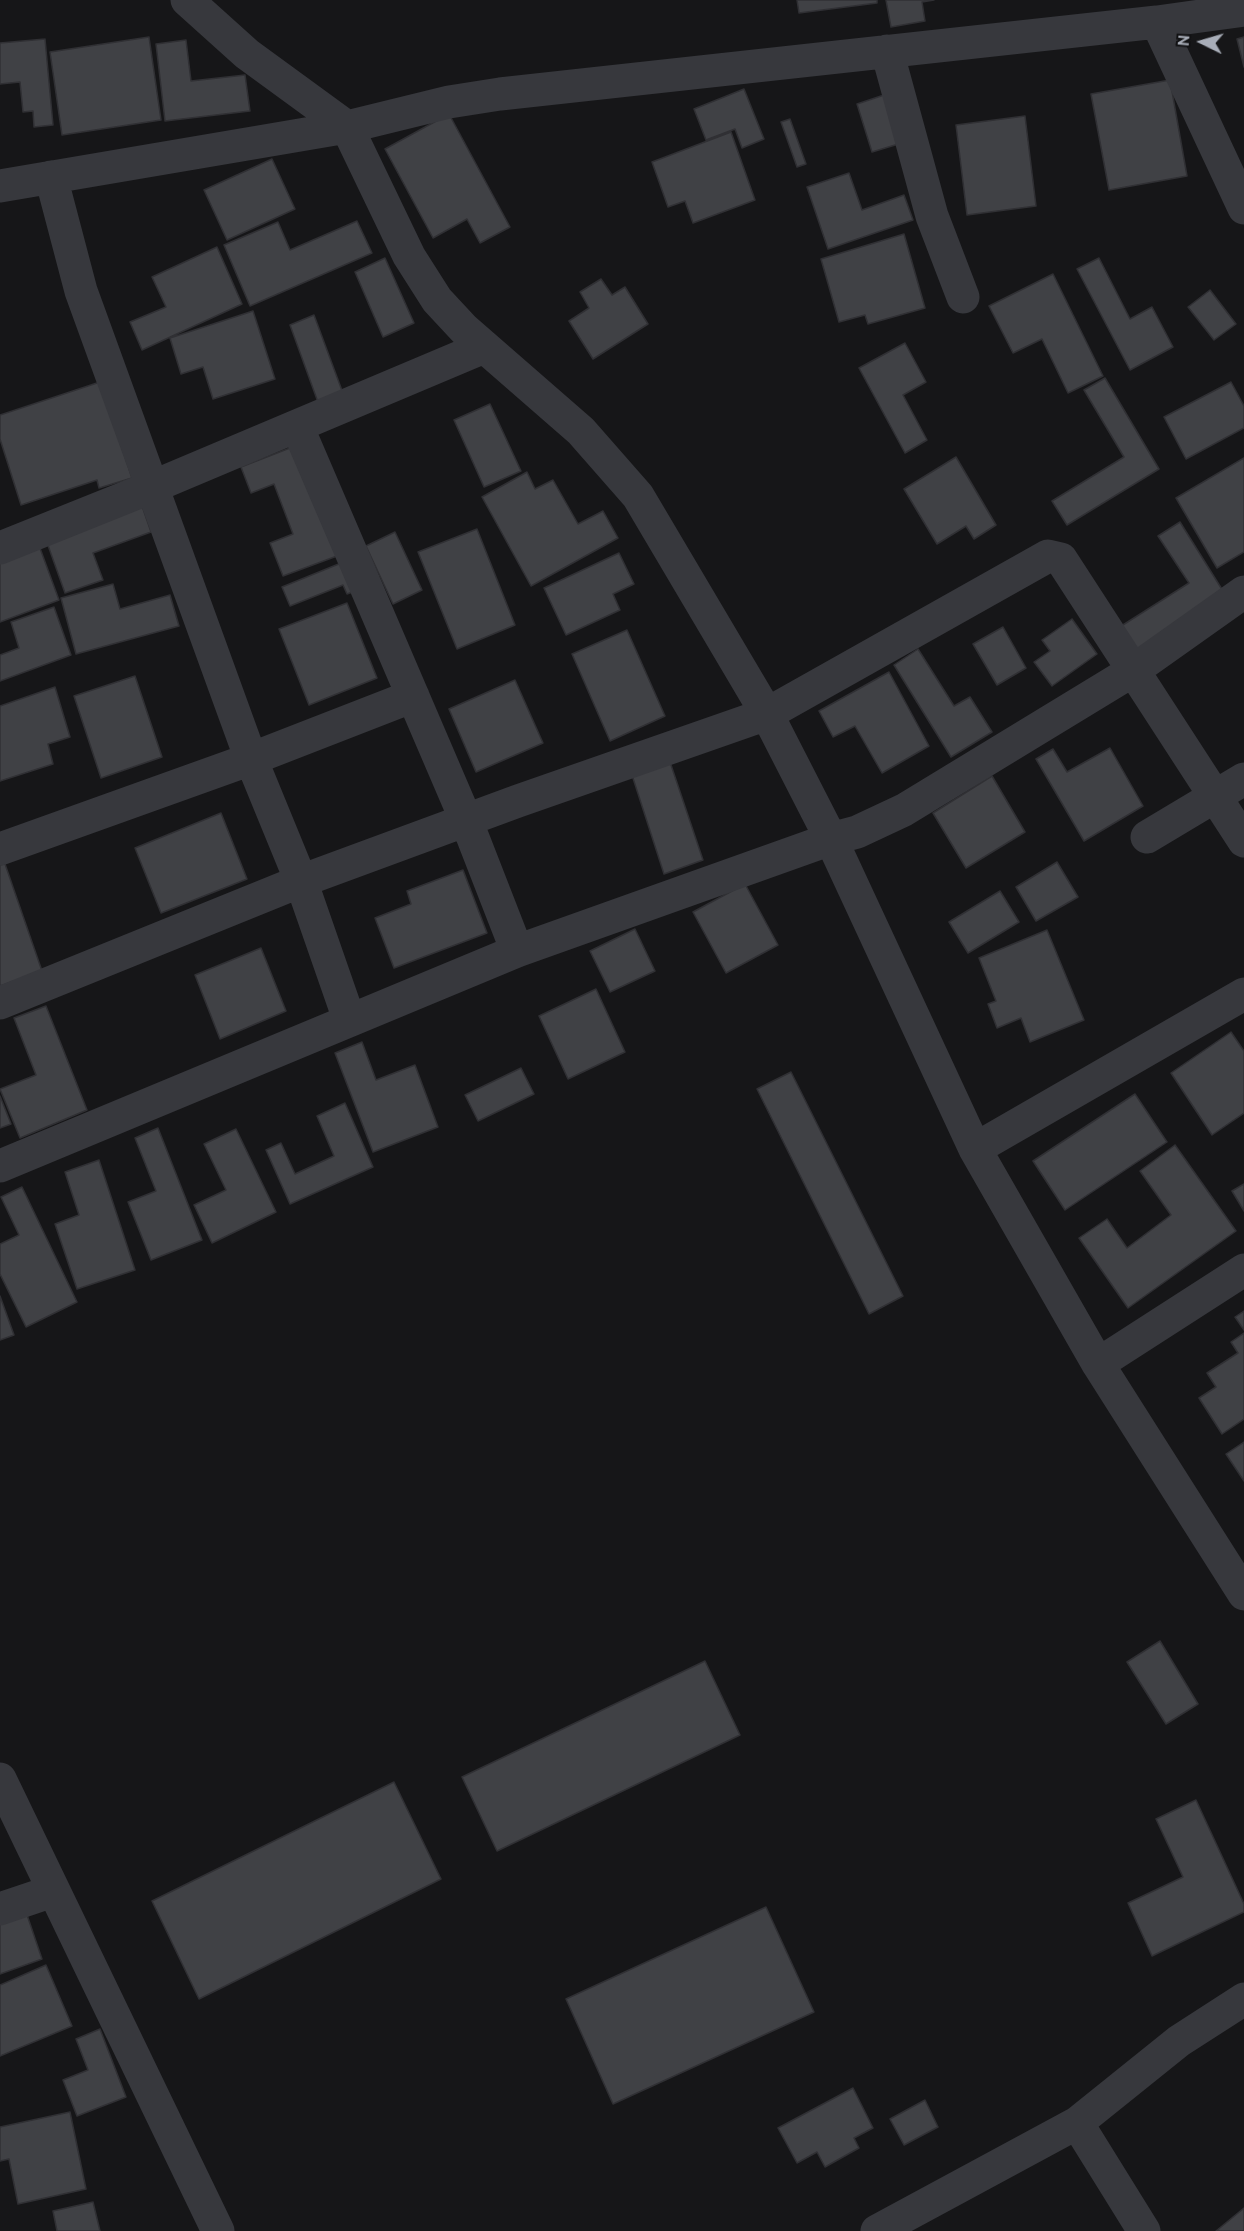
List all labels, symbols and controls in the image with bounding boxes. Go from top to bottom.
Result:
north arrow [1172,12,1232,72]
text: N [1174,34,1194,47]

